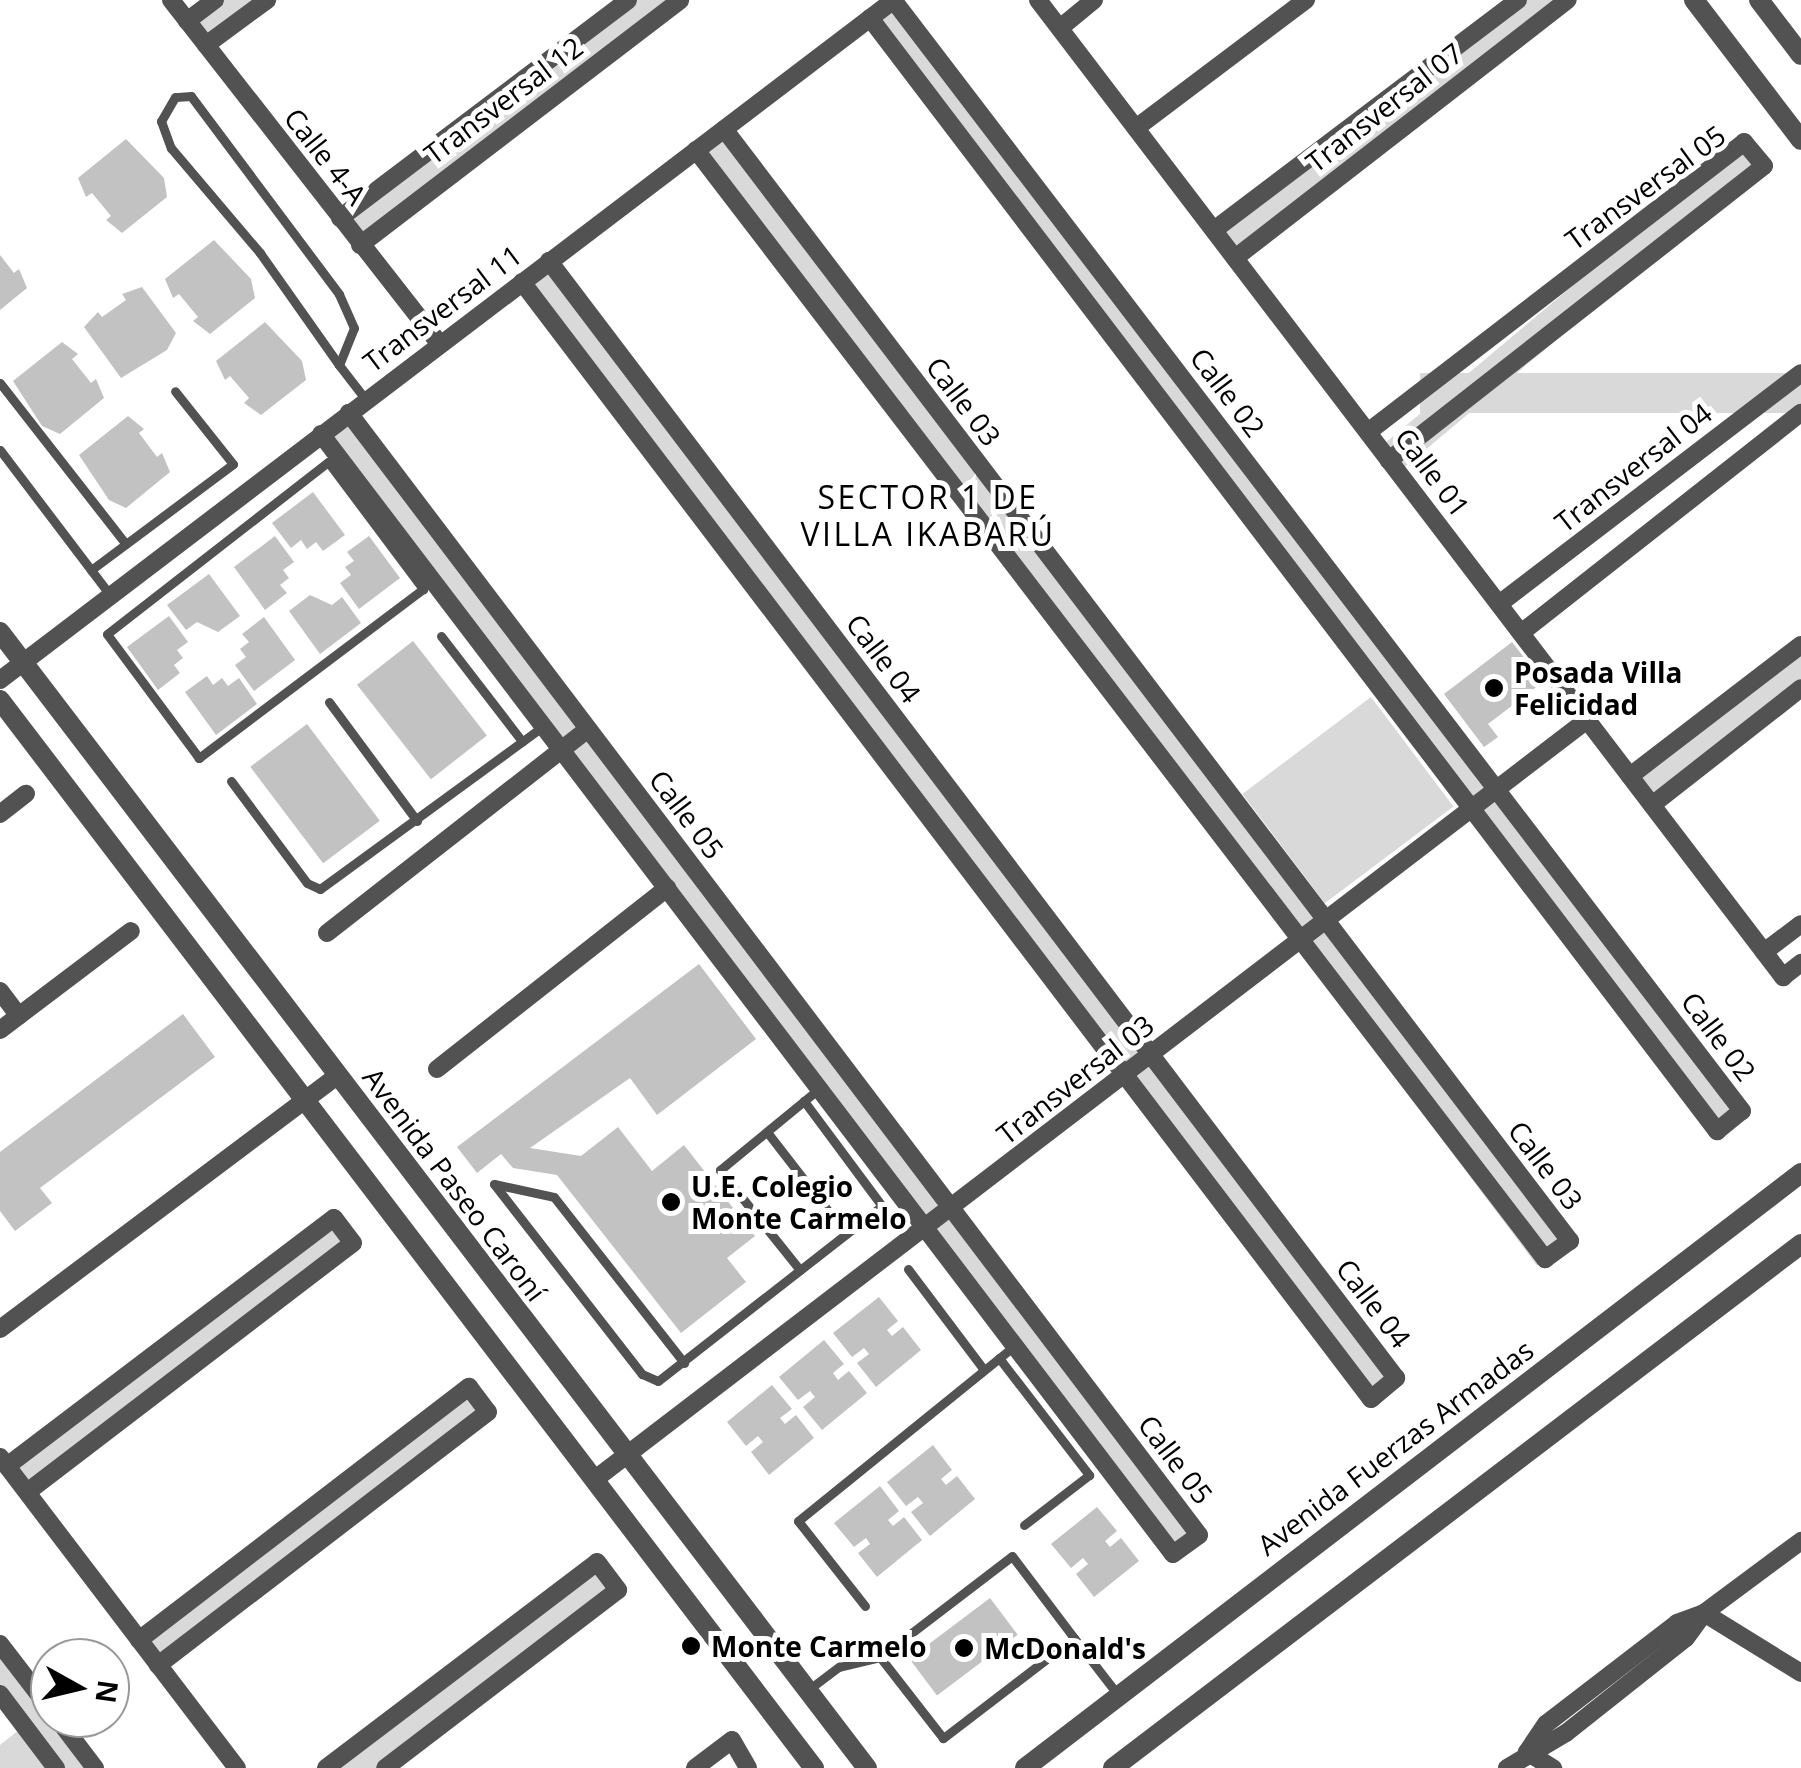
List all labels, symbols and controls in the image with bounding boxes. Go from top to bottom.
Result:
street label: Transversal 12 [417,30,589,170]
street label: Transversal 07 [1299,35,1469,179]
street label: Calle 4-A [278,101,374,211]
street label: Transversal 05 [1559,118,1731,256]
street label: Transversal 11 [356,238,528,378]
street label: Calle 02 [1184,341,1272,443]
street label: Calle 03 [920,350,1008,452]
street label: Transversal 04 [1548,395,1718,539]
street label: Calle 01 [1389,421,1477,523]
district label: SECTOR 1 DE VILLA IKABARÚ [800,479,1056,554]
street label: Calle 04 [840,607,928,709]
place label: Posada Villa Felicidad [1514,655,1682,721]
marker: Posada Villa Felicidad [1483,677,1505,699]
street label: Calle 05 [643,763,731,865]
street label: Calle 02 [1675,985,1763,1087]
street label: Transversal 03 [990,1007,1160,1151]
street label: Avenida Paseo Caroní [356,1061,554,1307]
street label: Calle 03 [1502,1114,1590,1216]
place label: U.E. Colegio Monte Carmelo [691,1169,906,1235]
marker: U.E. Colegio Monte Carmelo [660,1191,682,1213]
street label: Calle 04 [1330,1252,1418,1354]
street label: Avenida Fuerzas Armadas [1251,1332,1539,1562]
street label: Calle 05 [1132,1408,1220,1510]
place label: Monte Carmelo [711,1629,926,1663]
place label: McDonald's [984,1631,1146,1665]
marker: Monte Carmelo [680,1635,702,1657]
marker: McDonald's [953,1637,975,1659]
north arrow [30,1638,130,1738]
text: N [87,1678,128,1706]

